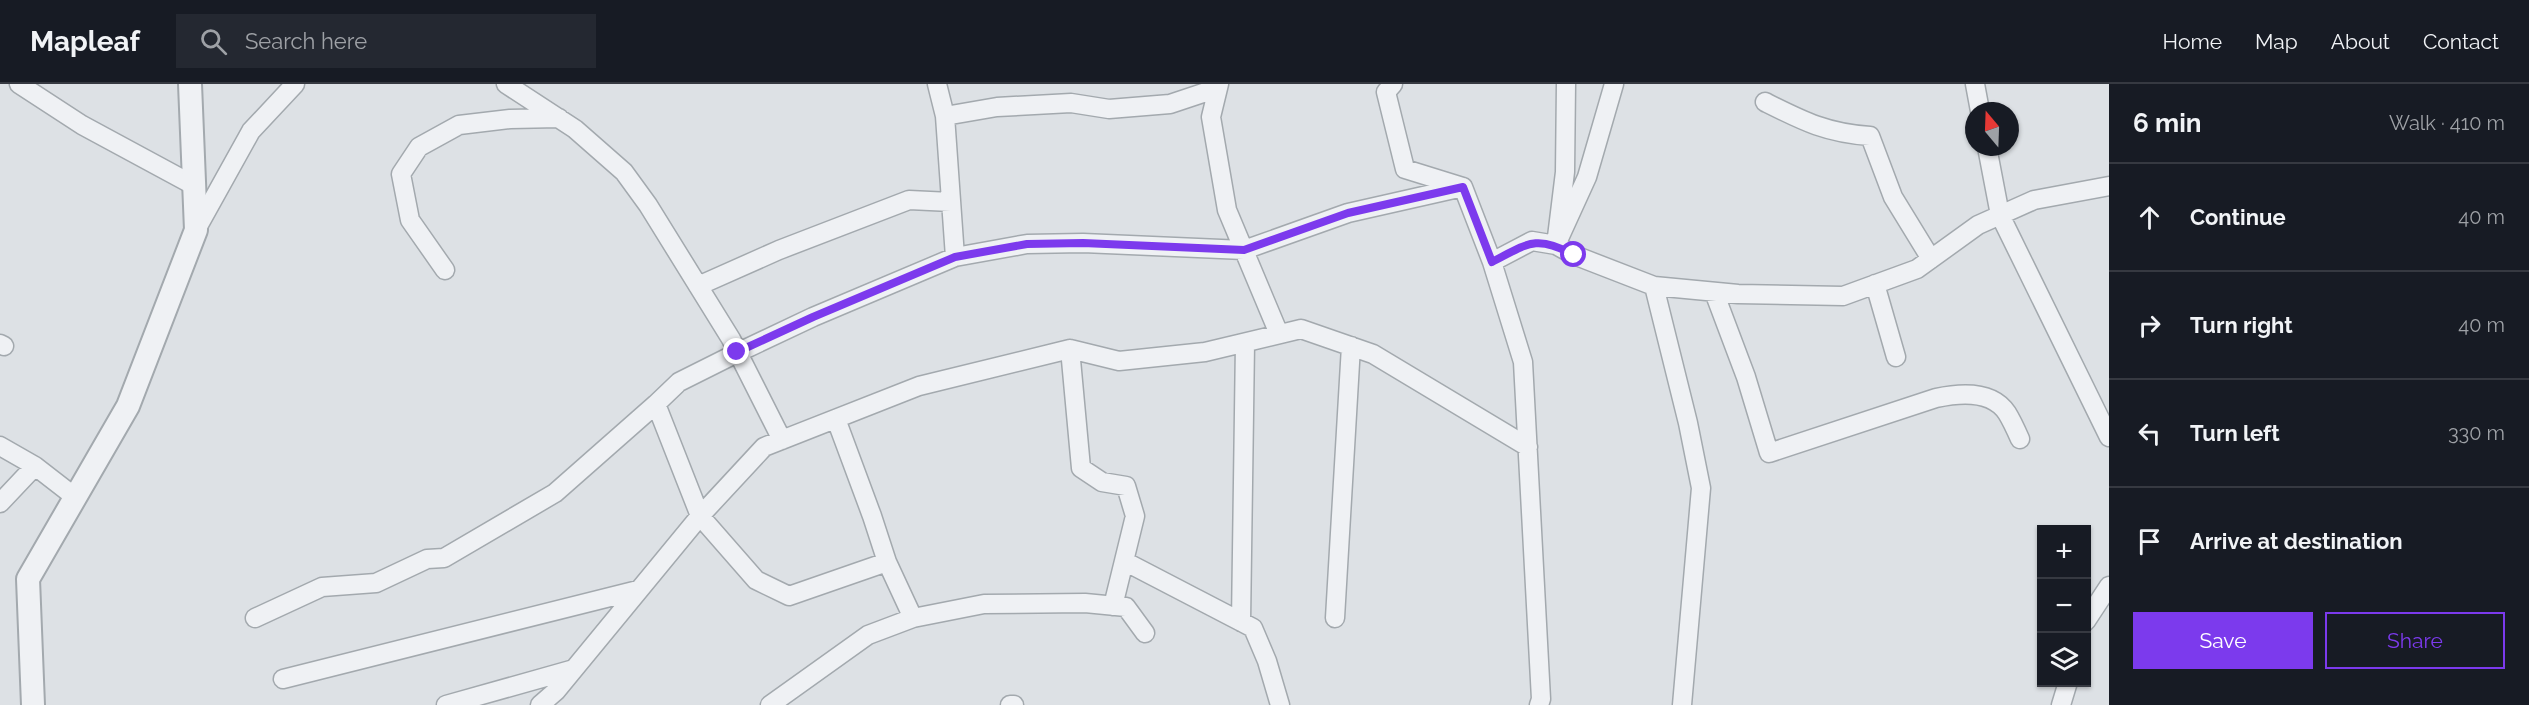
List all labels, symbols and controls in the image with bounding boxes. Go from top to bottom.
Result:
search box [176,14,596,68]
text: Mapleaf [30,25,140,58]
icon: search [197,25,230,58]
text: Search here [245,28,367,54]
text: Home [2163,29,2222,54]
text: Map [2255,29,2298,54]
text: About [2331,29,2390,54]
text: Contact [2423,29,2499,54]
north arrow [1965,102,2019,156]
text: 6 min [2133,108,2202,138]
text: Walk · 410 m [2389,111,2505,135]
icon: ahead [2133,201,2166,234]
text: Continue [2190,204,2286,230]
text: 40 m [2458,205,2505,229]
route start [1560,241,1586,267]
icon: right [2133,309,2166,342]
text: Turn right [2190,312,2293,338]
text: 40 m [2458,313,2505,337]
route end [723,338,749,364]
icon: left [2133,417,2166,450]
text: Turn left [2190,420,2280,446]
text: 330 m [2448,421,2505,445]
map controls [2037,525,2091,687]
button: + [2037,525,2091,579]
icon: arrive [2133,525,2166,558]
text: Arrive at destination [2190,528,2403,554]
button: − [2037,579,2091,633]
button: Save [2133,612,2313,669]
button: Share [2325,612,2505,669]
button: layers [2037,633,2091,687]

